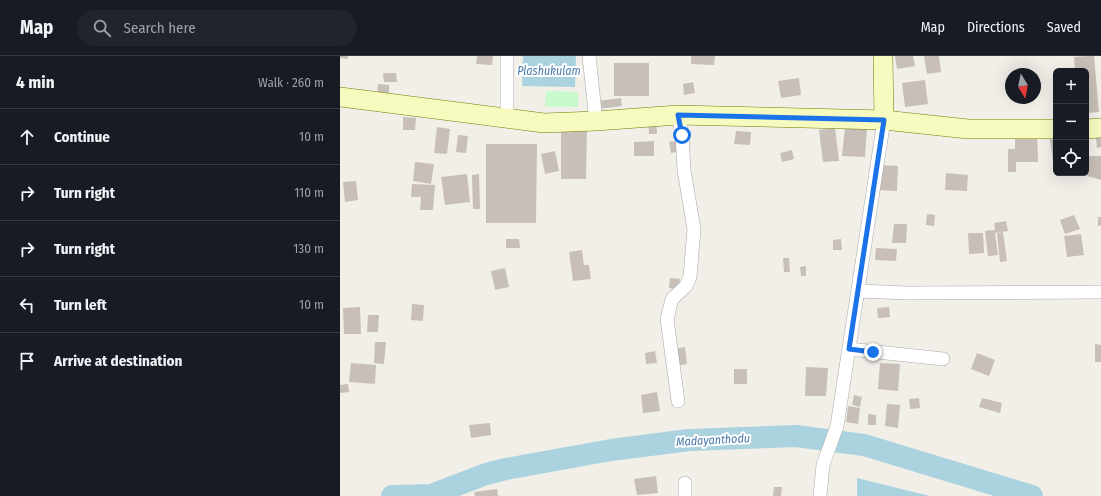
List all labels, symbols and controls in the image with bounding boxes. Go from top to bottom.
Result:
search box [77,10,357,46]
text: Map [20,16,53,39]
icon: search [91,17,113,39]
text: Search here [123,19,196,37]
text: Map [921,19,945,36]
text: Directions [967,19,1025,36]
text: Saved [1047,19,1081,36]
water label: Plashukulam [517,64,581,78]
north arrow [1005,68,1041,104]
map controls [1053,68,1089,176]
button: + [1053,68,1089,104]
text: 4 min [16,72,55,93]
text: Walk · 260 m [258,75,324,90]
button: − [1053,104,1089,140]
icon: ahead [16,126,38,148]
route start [673,126,691,144]
text: Continue [54,128,110,146]
text: 10 m [299,129,324,144]
button: locate [1053,140,1089,176]
icon: right [16,182,38,204]
text: Turn right [54,184,115,202]
text: 110 m [294,185,324,200]
icon: right [16,238,38,260]
text: Turn right [54,240,115,258]
text: 130 m [293,241,324,256]
icon: left [16,294,38,316]
text: Turn left [54,296,107,314]
text: 10 m [299,297,324,312]
route end [864,343,882,361]
icon: arrive [16,350,38,372]
text: Arrive at destination [54,352,182,370]
water label: Madayanthodu [676,431,750,449]

